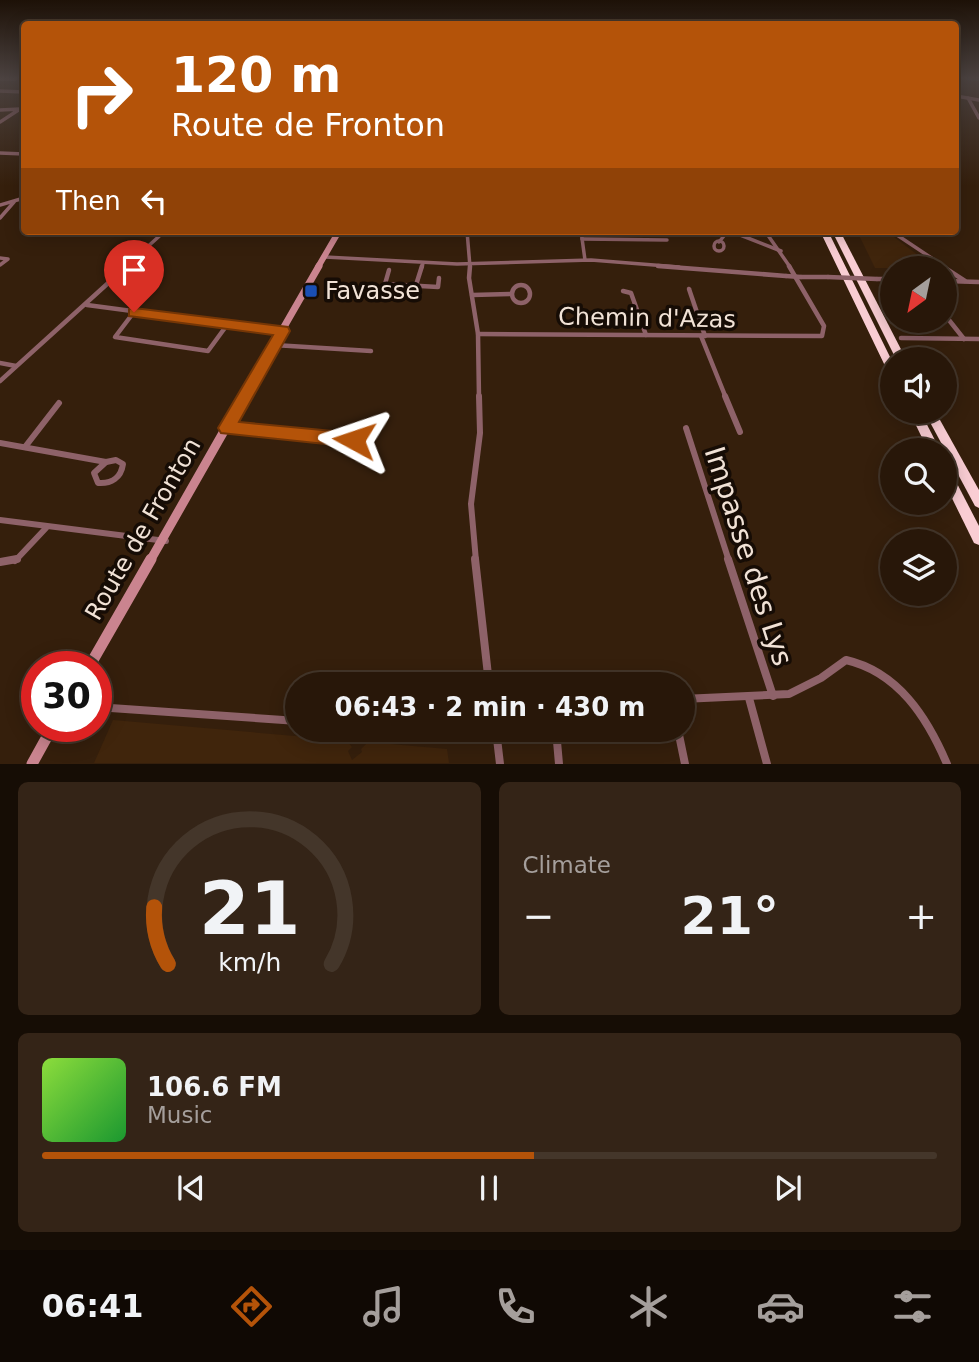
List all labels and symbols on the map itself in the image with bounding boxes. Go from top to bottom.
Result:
pin [104,240,164,312]
north arrow [880,256,957,332]
place label: Favasse [325,277,420,305]
marker: Favasse [303,283,319,299]
street label: Chemin d'Azas [558,302,736,334]
position arrow [317,403,391,477]
street label: Route de Fronton [79,433,207,625]
street label: Impasse des Lys [698,442,800,670]
speed limit sign: 30 [21,651,112,742]

